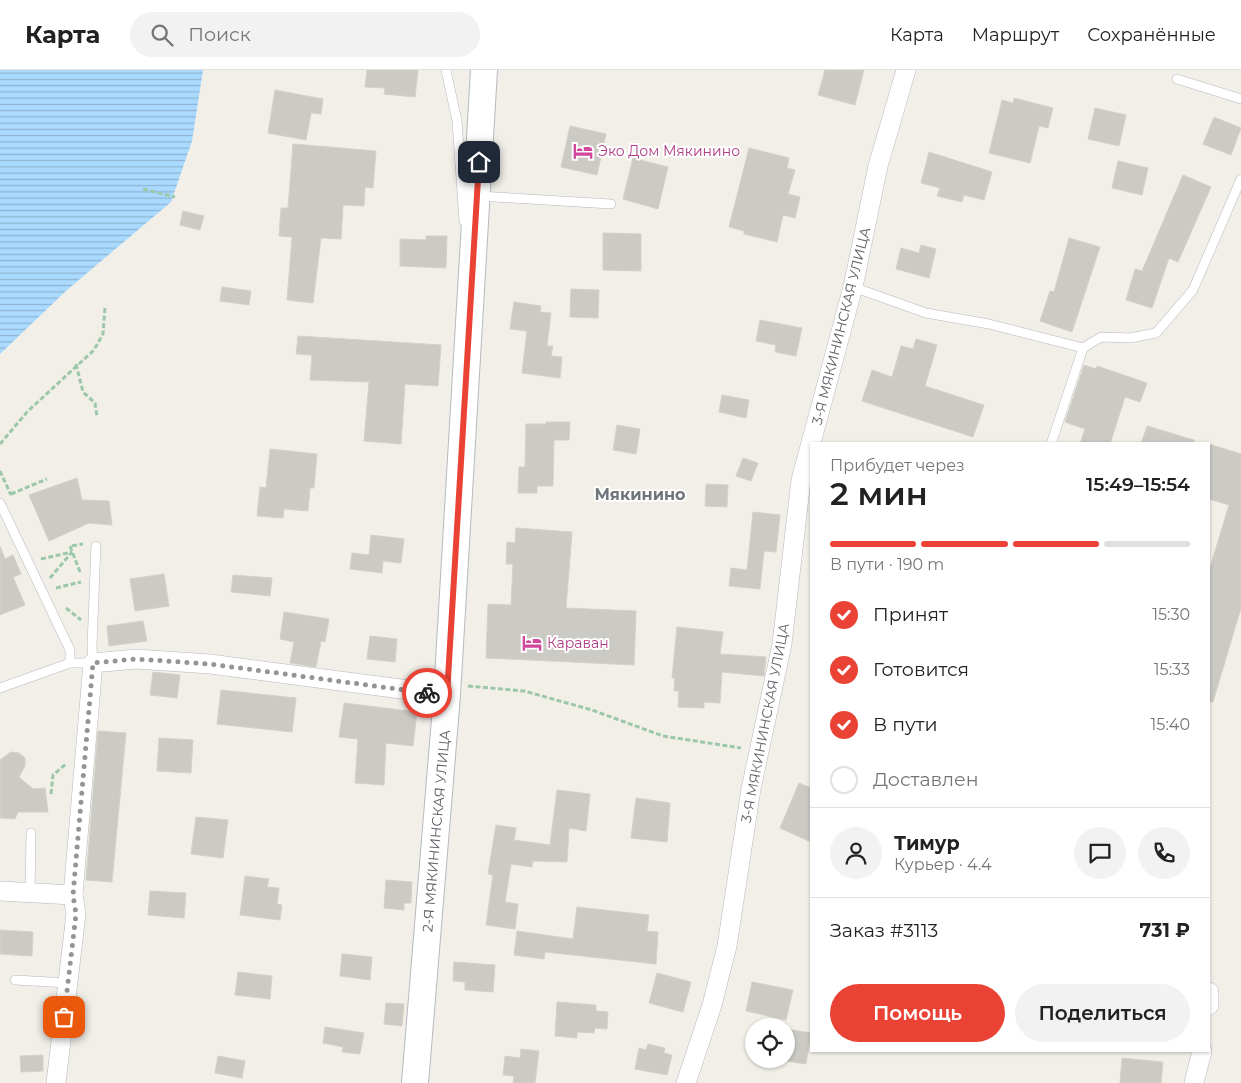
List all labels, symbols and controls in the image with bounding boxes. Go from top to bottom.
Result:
search box [130,12,480,57]
text: Карта [25,20,100,49]
icon: search [148,21,176,49]
text: Поиск [188,23,251,46]
text: Карта [890,24,944,46]
text: Маршрут [972,24,1059,46]
text: Сохранённые [1087,24,1216,46]
hotel icon: Эко Дом Мякинино [572,140,594,162]
pin [458,141,500,183]
place label: Эко Дом Мякинино [598,142,740,160]
icon: home [465,148,493,176]
street label: 3-Я МЯКИНИНСКАЯ УЛИЦА [808,225,874,427]
text: Прибудет через [830,456,965,475]
text: 15:49–15:54 [1086,473,1190,496]
text: 2 мин [830,474,928,513]
district label: Мякинино [594,485,686,504]
text: В пути · 190 m [830,555,944,574]
icon: check [830,601,858,629]
text: Принят [873,603,948,626]
text: 15:30 [1152,605,1190,624]
street label: 3-Я МЯКИНИНСКАЯ УЛИЦА [737,621,793,824]
hotel icon: Караван [521,632,543,654]
place label: Караван [547,634,609,652]
icon: check [830,656,858,684]
text: Готовится [873,658,969,681]
text: 15:33 [1154,660,1190,679]
courier [402,668,452,718]
icon: bike [413,679,441,707]
icon: check [830,711,858,739]
text: В пути [873,713,938,736]
text: 15:40 [1151,715,1190,734]
street label: 2-Я МЯКИНИНСКАЯ УЛИЦА [418,729,454,933]
text: Доставлен [873,768,979,791]
button: person [830,827,882,879]
button: chat [1074,827,1126,879]
button: phone [1138,827,1190,879]
text: Тимур [894,832,960,855]
text: Курьер · 4.4 [894,855,992,874]
text: Заказ #3113 [830,919,938,942]
text: 731 ₽ [1140,919,1190,942]
button: Помощь [830,984,1005,1042]
button: Поделиться [1015,984,1190,1042]
pin [43,996,85,1038]
icon: bag [50,1003,78,1031]
map controls [745,1018,795,1068]
button: locate [745,1018,795,1068]

